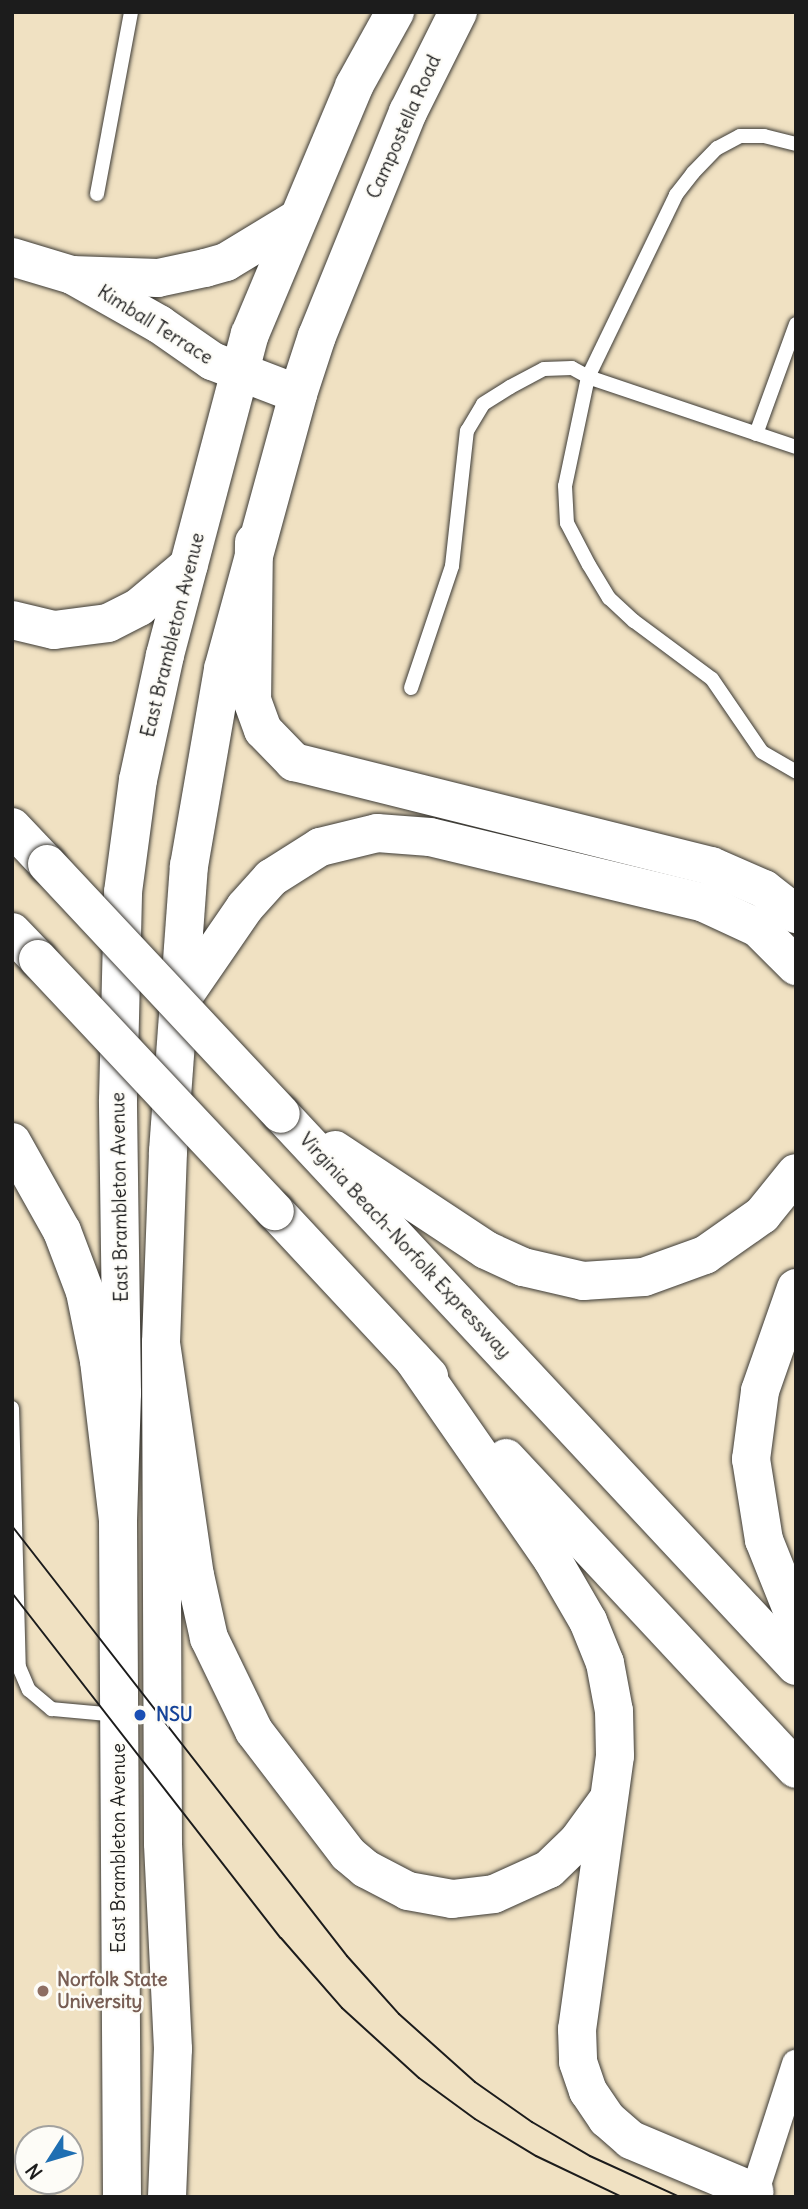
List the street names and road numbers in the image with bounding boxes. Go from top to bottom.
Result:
street label: Campostella Road [362,52,446,202]
street label: Kimball Terrace [93,280,217,370]
street label: East Brambleton Avenue [137,530,209,740]
street label: East Brambleton Avenue [107,1092,133,1302]
street label: Virginia Beach-Norfolk Expressway [294,1128,516,1364]
street label: East Brambleton Avenue [108,1743,130,1953]

